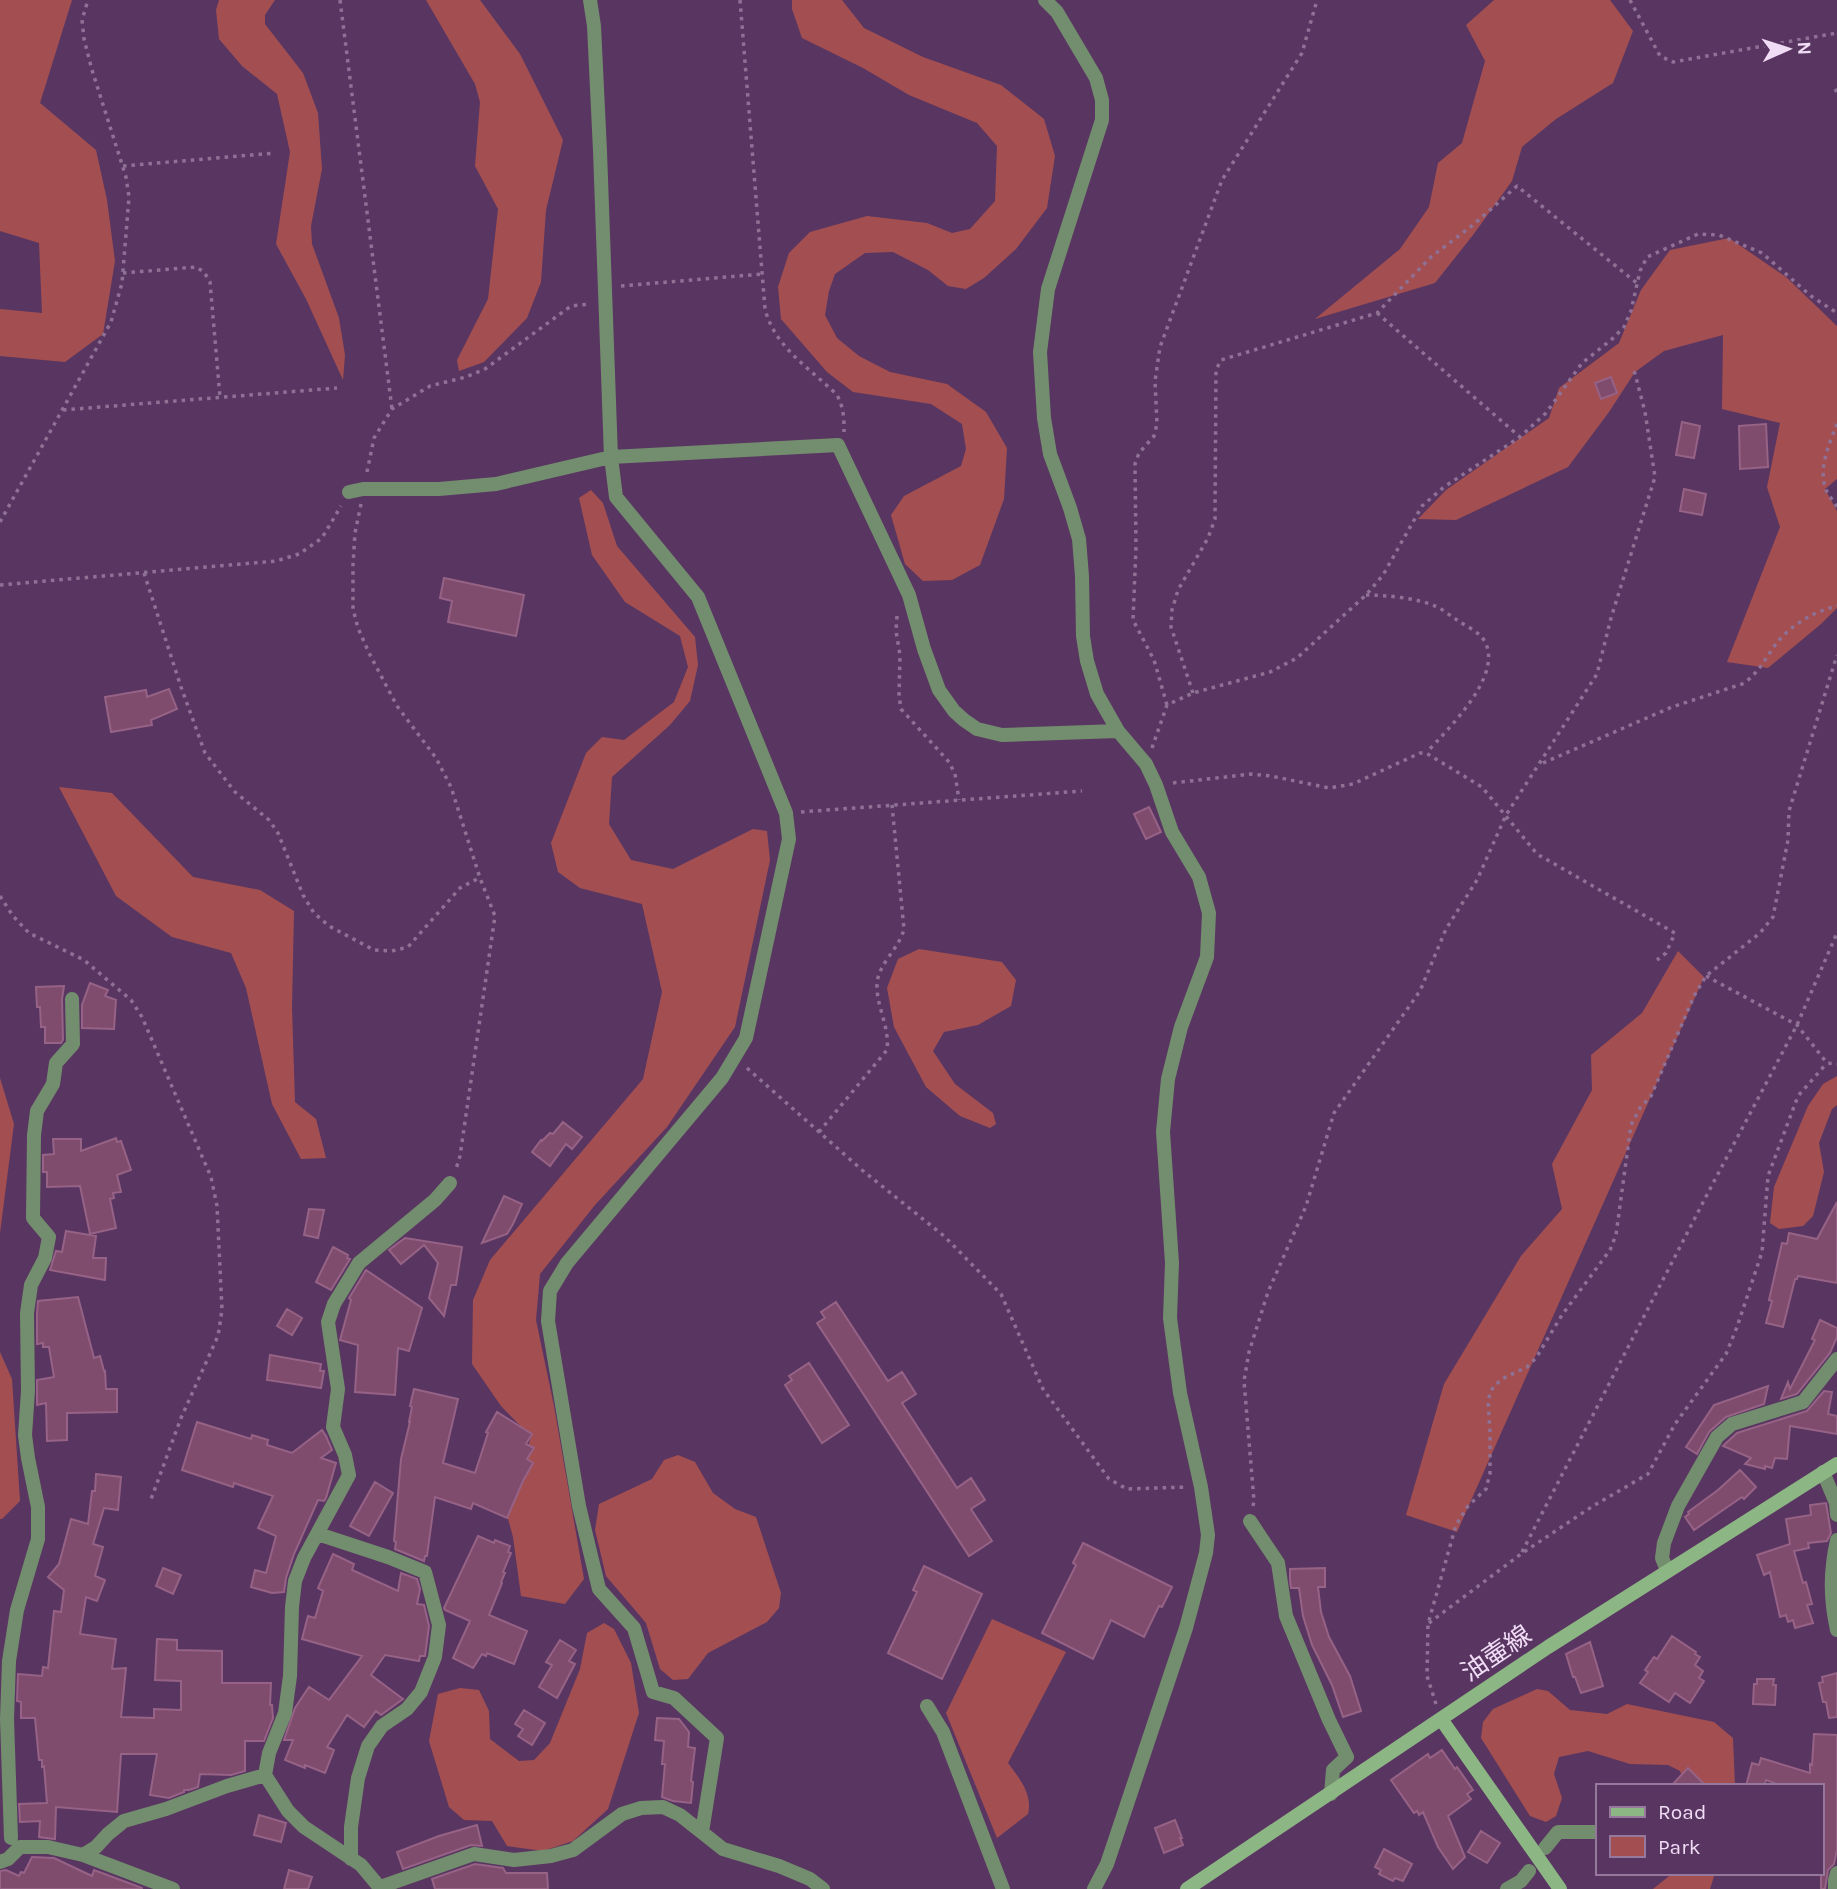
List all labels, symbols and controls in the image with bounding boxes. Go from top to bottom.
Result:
north arrow [1753,14,1823,84]
text: N [1793,41,1815,56]
street label: 油壷線 [1455,1619,1537,1688]
legend [1596,1784,1823,1875]
text: Road [1658,1800,1706,1824]
text: Park [1658,1835,1701,1859]

